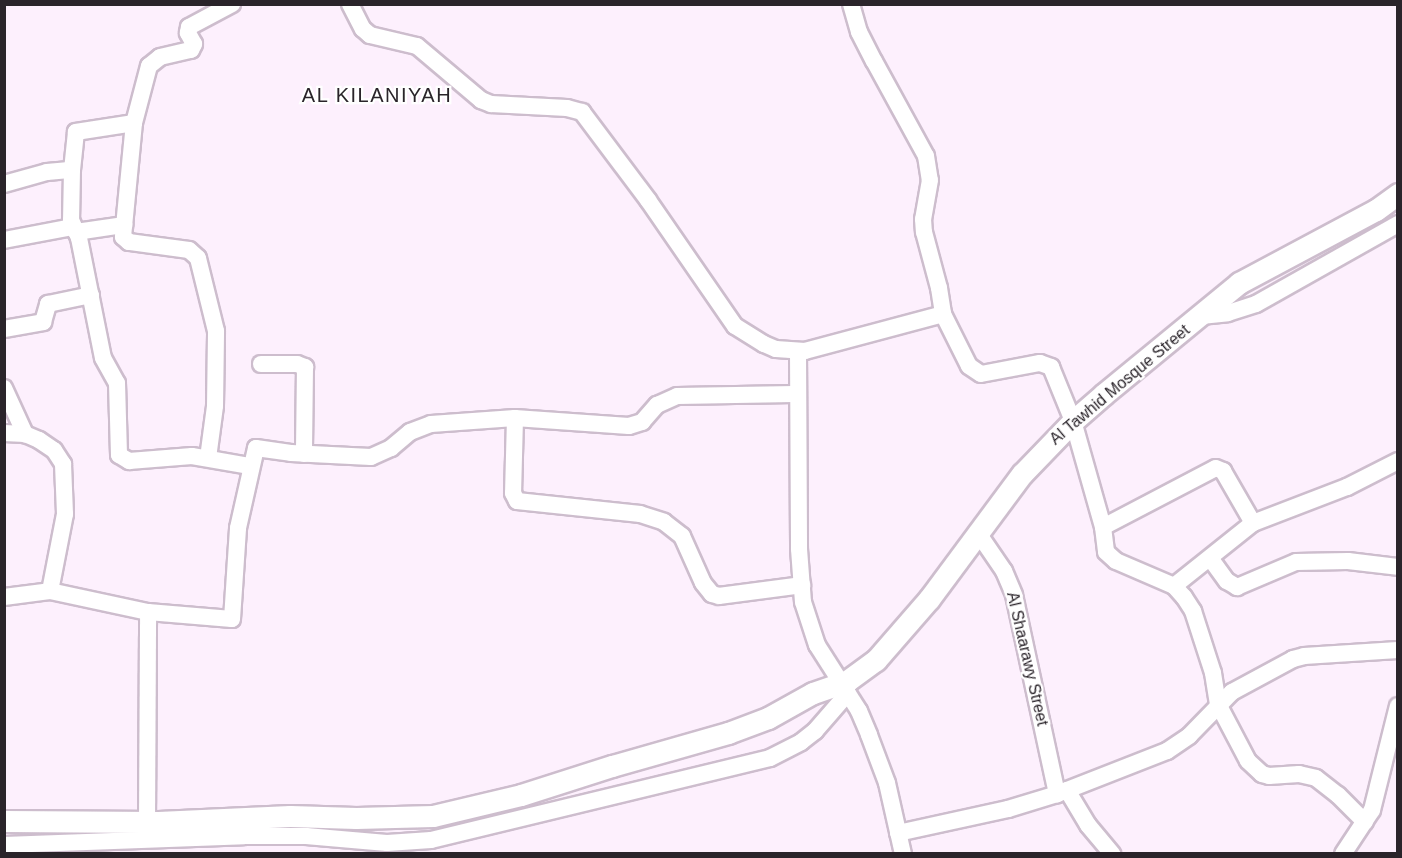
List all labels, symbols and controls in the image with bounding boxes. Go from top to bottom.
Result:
district label: AL KILANIYAH [301,83,453,107]
street label: Al Tawhid Mosque Street [1046,321,1194,449]
street label: Al Shaarawy Street [1002,590,1052,728]

